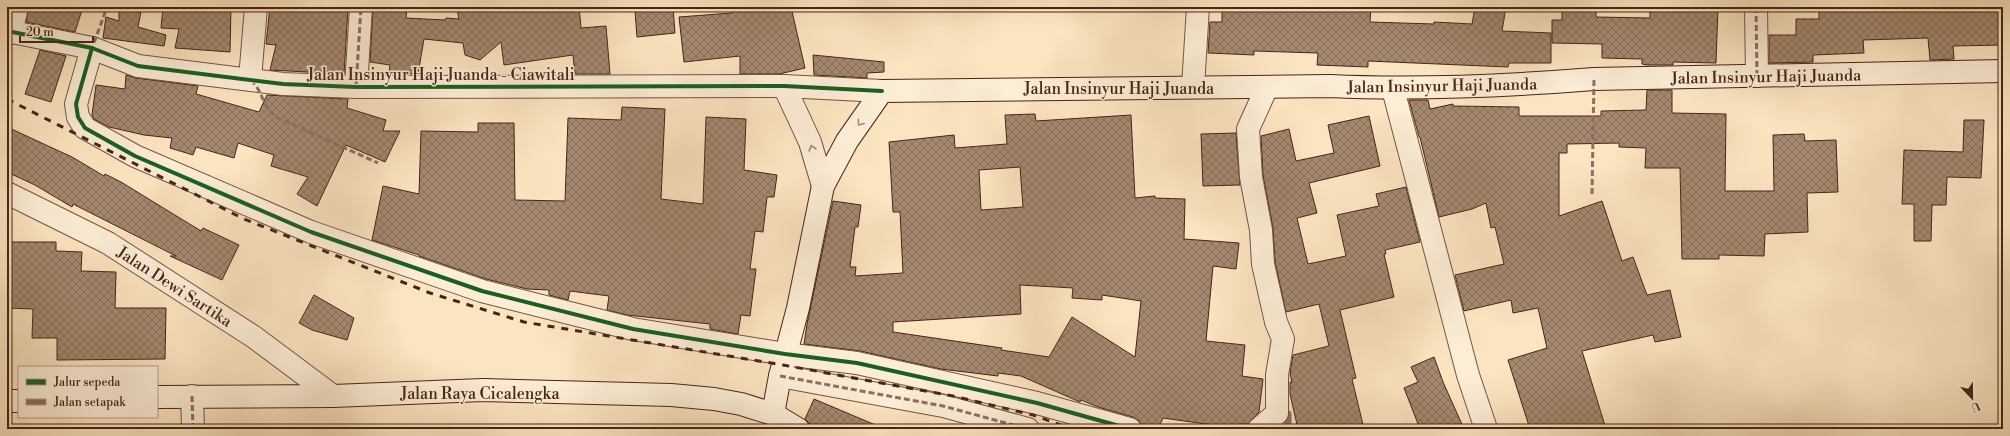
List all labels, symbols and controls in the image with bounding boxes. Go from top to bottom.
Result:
scale bar [20,18,93,44]
text: 20 m [26,25,54,40]
street label: Jalan Insinyur Haji Juanda - Ciawitali [306,65,575,85]
street label: Jalan Insinyur Haji Juanda [1670,65,1862,89]
street label: Jalan Insinyur Haji Juanda [1346,74,1538,98]
street label: Jalan Insinyur Haji Juanda [1023,79,1215,99]
one-way arrow [858,119,865,126]
one-way arrow [808,145,817,152]
street label: Jalan Dewi Sartika [112,242,236,332]
legend [18,366,158,418]
text: Jalur sepeda [53,375,121,390]
north arrow [1952,378,1992,418]
street label: Jalan Raya Cicalengka [399,384,560,404]
text: Jalan setapak [53,395,126,410]
text: U [1968,398,1982,415]

